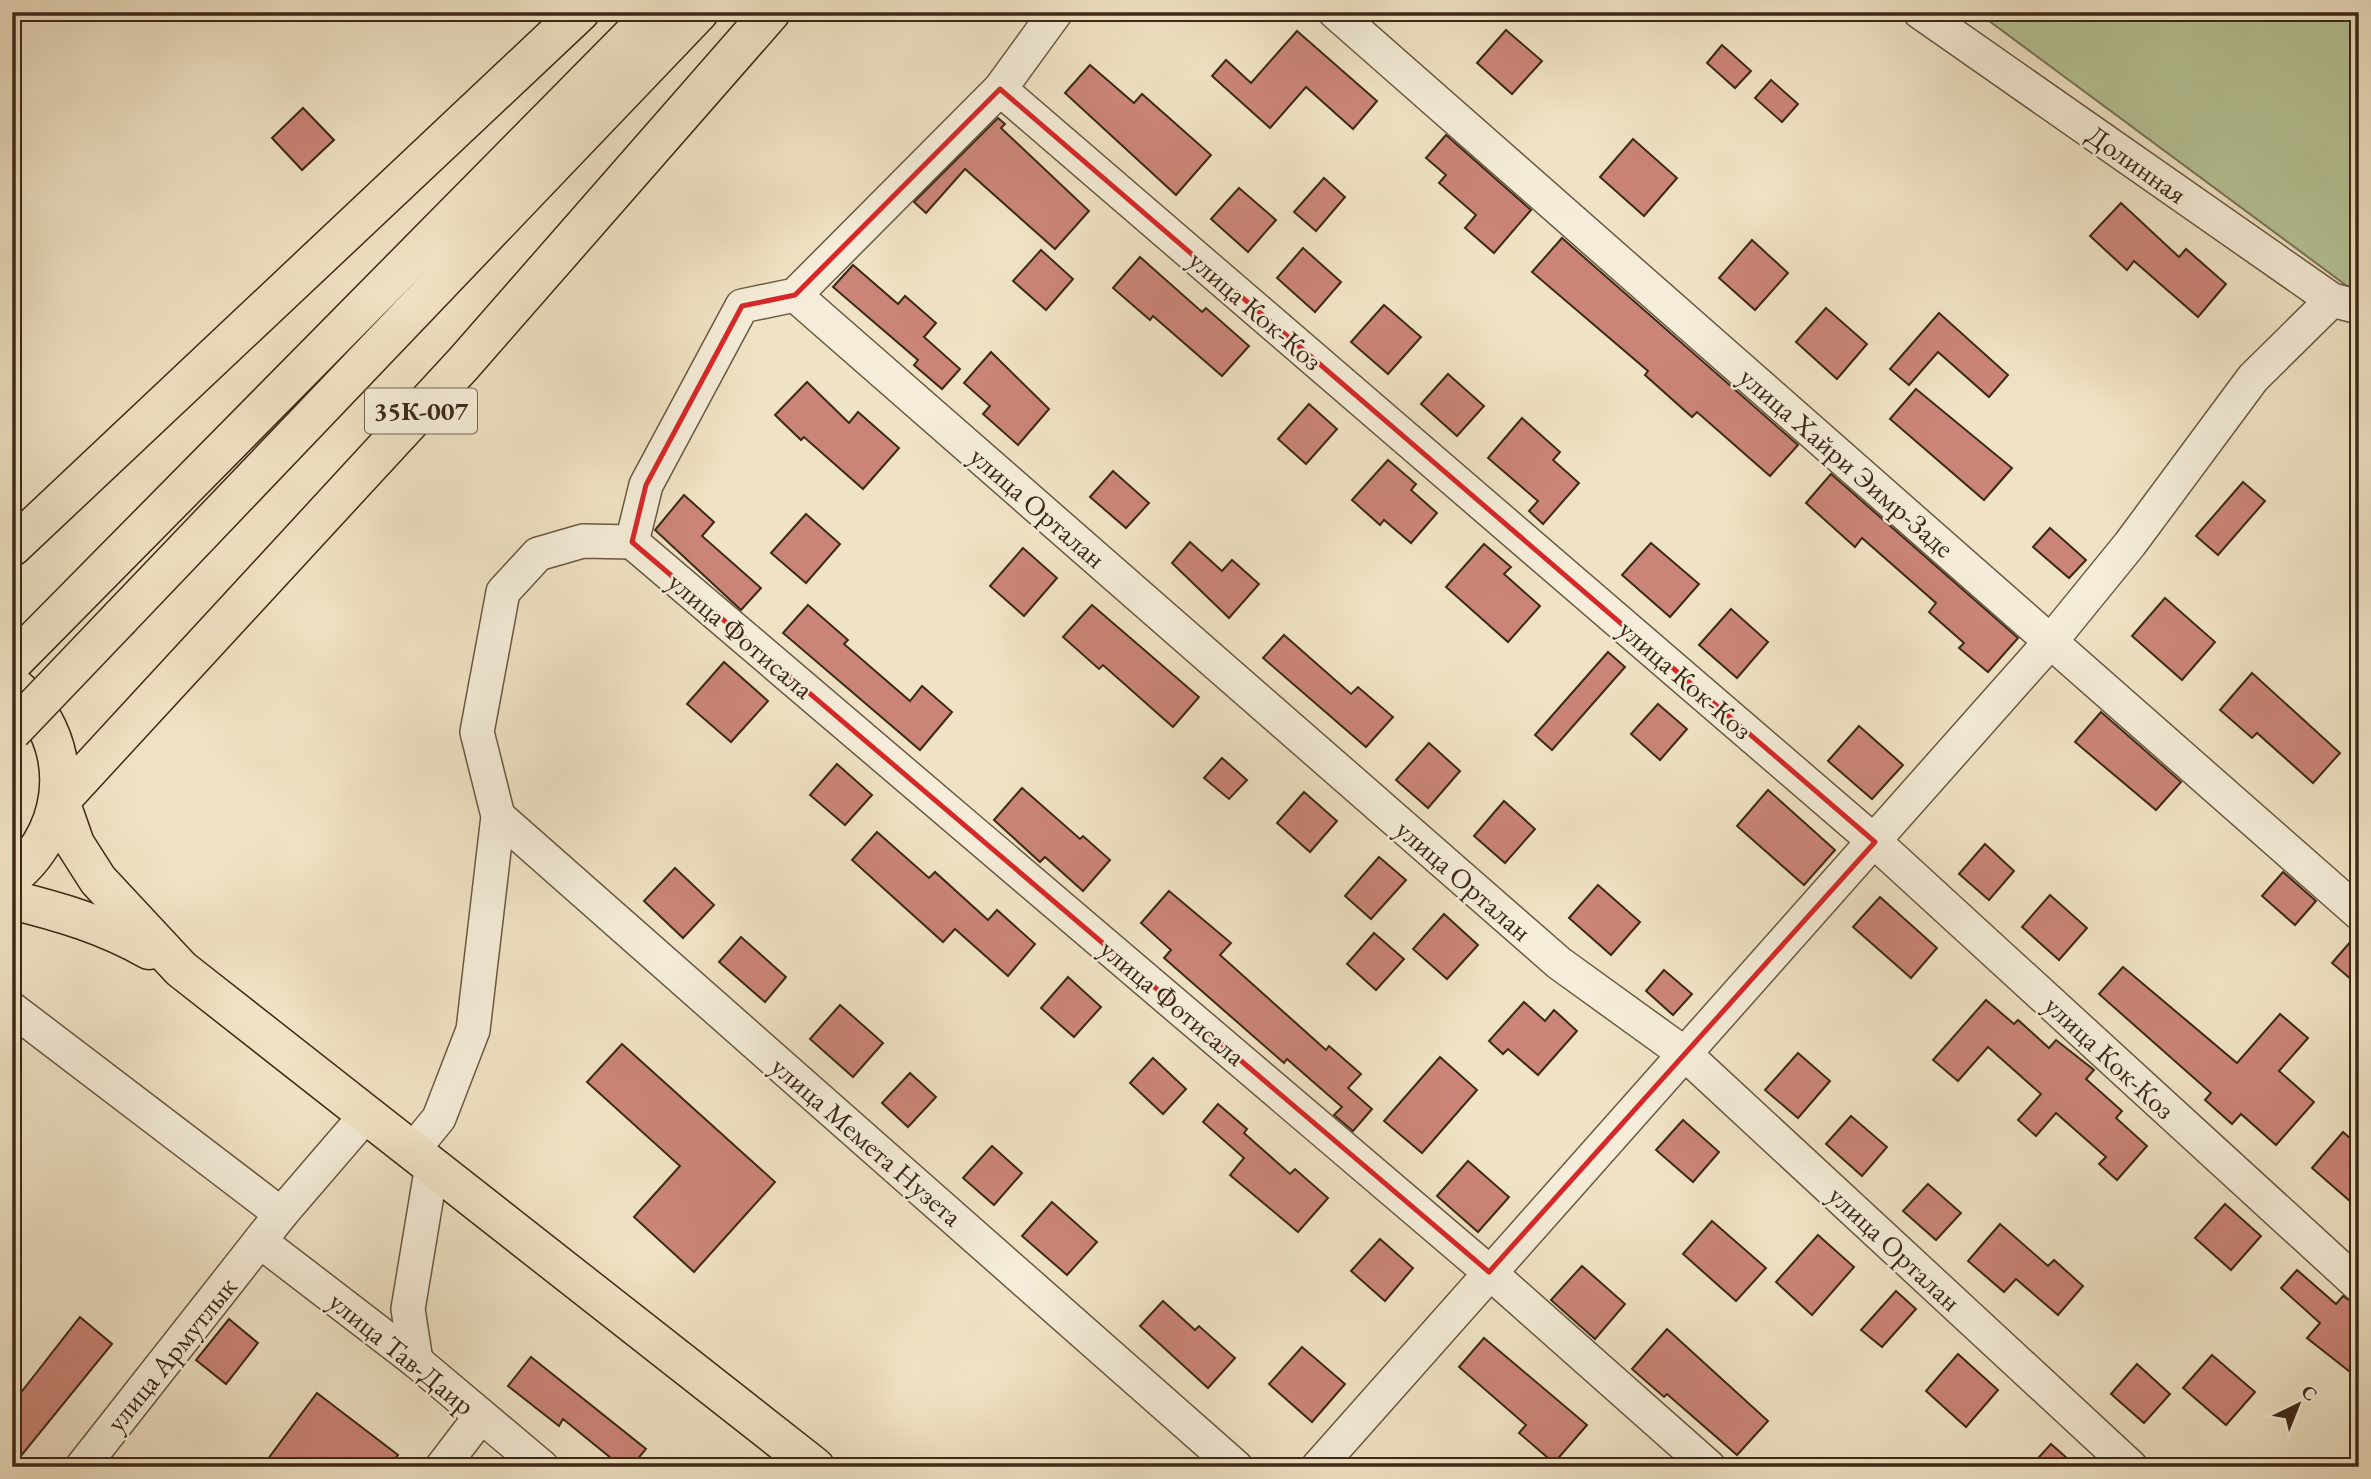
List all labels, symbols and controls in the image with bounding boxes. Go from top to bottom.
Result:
street label: Долинная [2080,117,2194,211]
street label: улица Кок-Коз [1182,242,1330,378]
street label: улица Хайри Эимр-Заде [1732,359,1962,565]
road number: 35К-007 [365,388,477,434]
street label: улица Орталан [963,438,1113,576]
street label: улица Фотисала [661,564,822,707]
street label: улица Кок-Коз [1612,611,1760,747]
street label: улица Орталан [1389,811,1539,949]
street label: улица Фотисала [1093,931,1254,1074]
street label: улица Кок-Коз [2037,987,2183,1127]
street label: улица Мемета Нузета [764,1048,971,1235]
street label: улица Орталан [1821,1177,1969,1319]
street label: улица Армутлык [98,1269,244,1439]
street label: улица Тав-Даир [322,1283,482,1423]
north arrow [2262,1370,2332,1440]
text: С [2296,1379,2323,1407]

